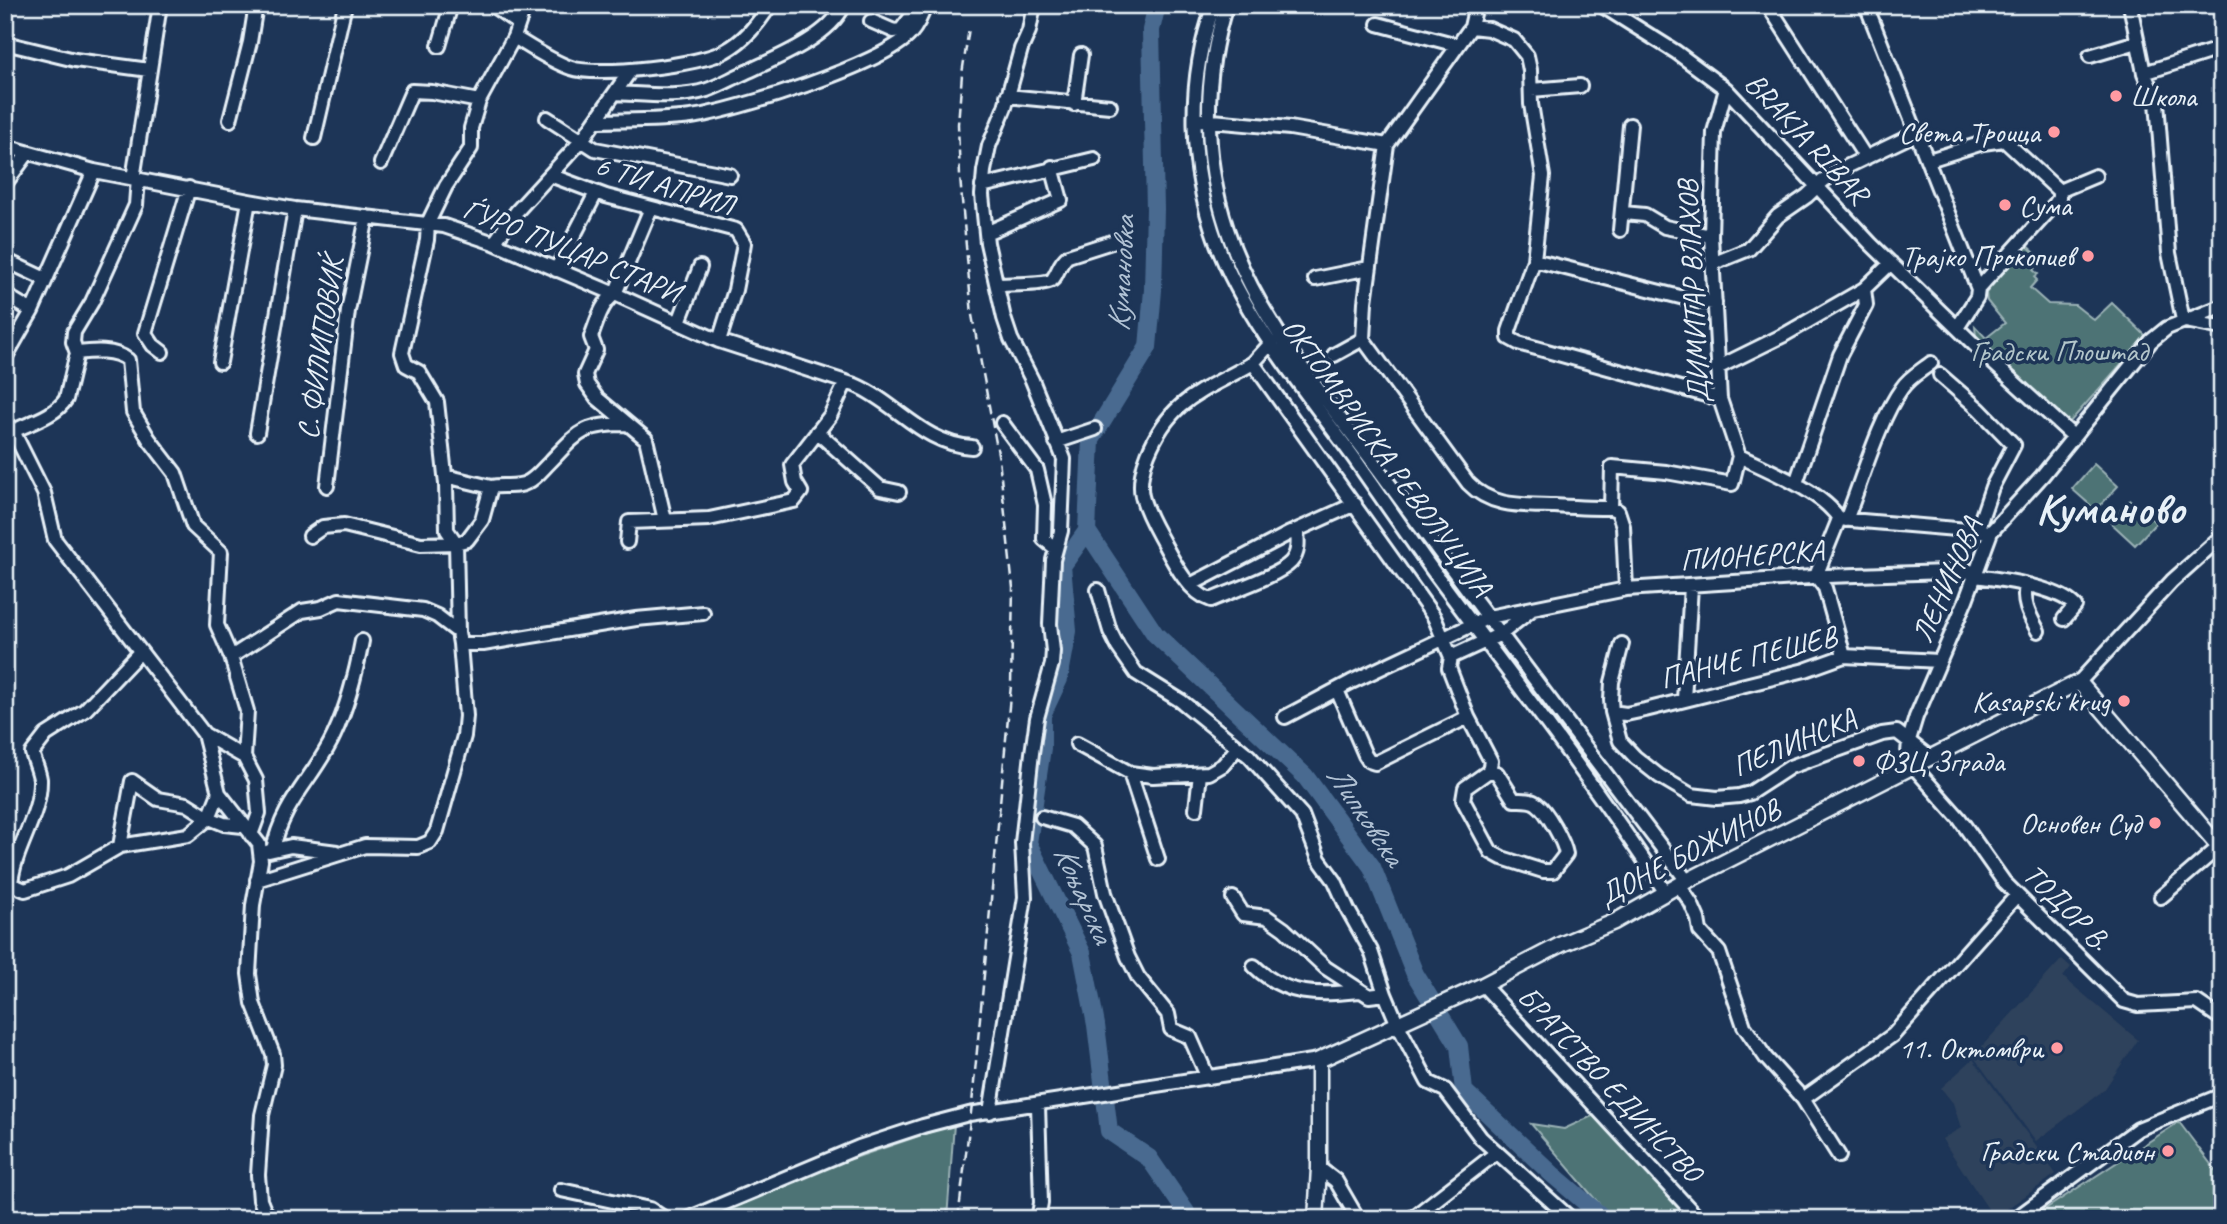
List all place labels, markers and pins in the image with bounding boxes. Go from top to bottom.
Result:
place label: Школа [2130,77,2198,115]
marker: Школа [2108,88,2124,104]
place label: Света Троица [1899,113,2042,151]
marker: Света Троица [2046,124,2062,140]
place label: Сума [2019,186,2073,224]
marker: Сума [1997,197,2013,213]
place label: Трајко Прокопиев [1902,237,2079,275]
marker: Трајко Прокопиев [2080,248,2096,264]
place label: Kasapski krug [1972,682,2111,720]
marker: Kasapski krug [2116,693,2132,709]
place label: ФЗЦ Зграда [1873,742,2006,780]
marker: ФЗЦ Зграда [1851,753,1867,769]
place label: Основен Суд [2020,804,2143,842]
marker: Основен Суд [2147,815,2163,831]
place label: 11. Октомври [1899,1029,2045,1067]
marker: 11. Октомври [2049,1040,2065,1056]
place label: Градски Стадион [1980,1132,2156,1170]
marker: Градски Стадион [2160,1143,2176,1159]

